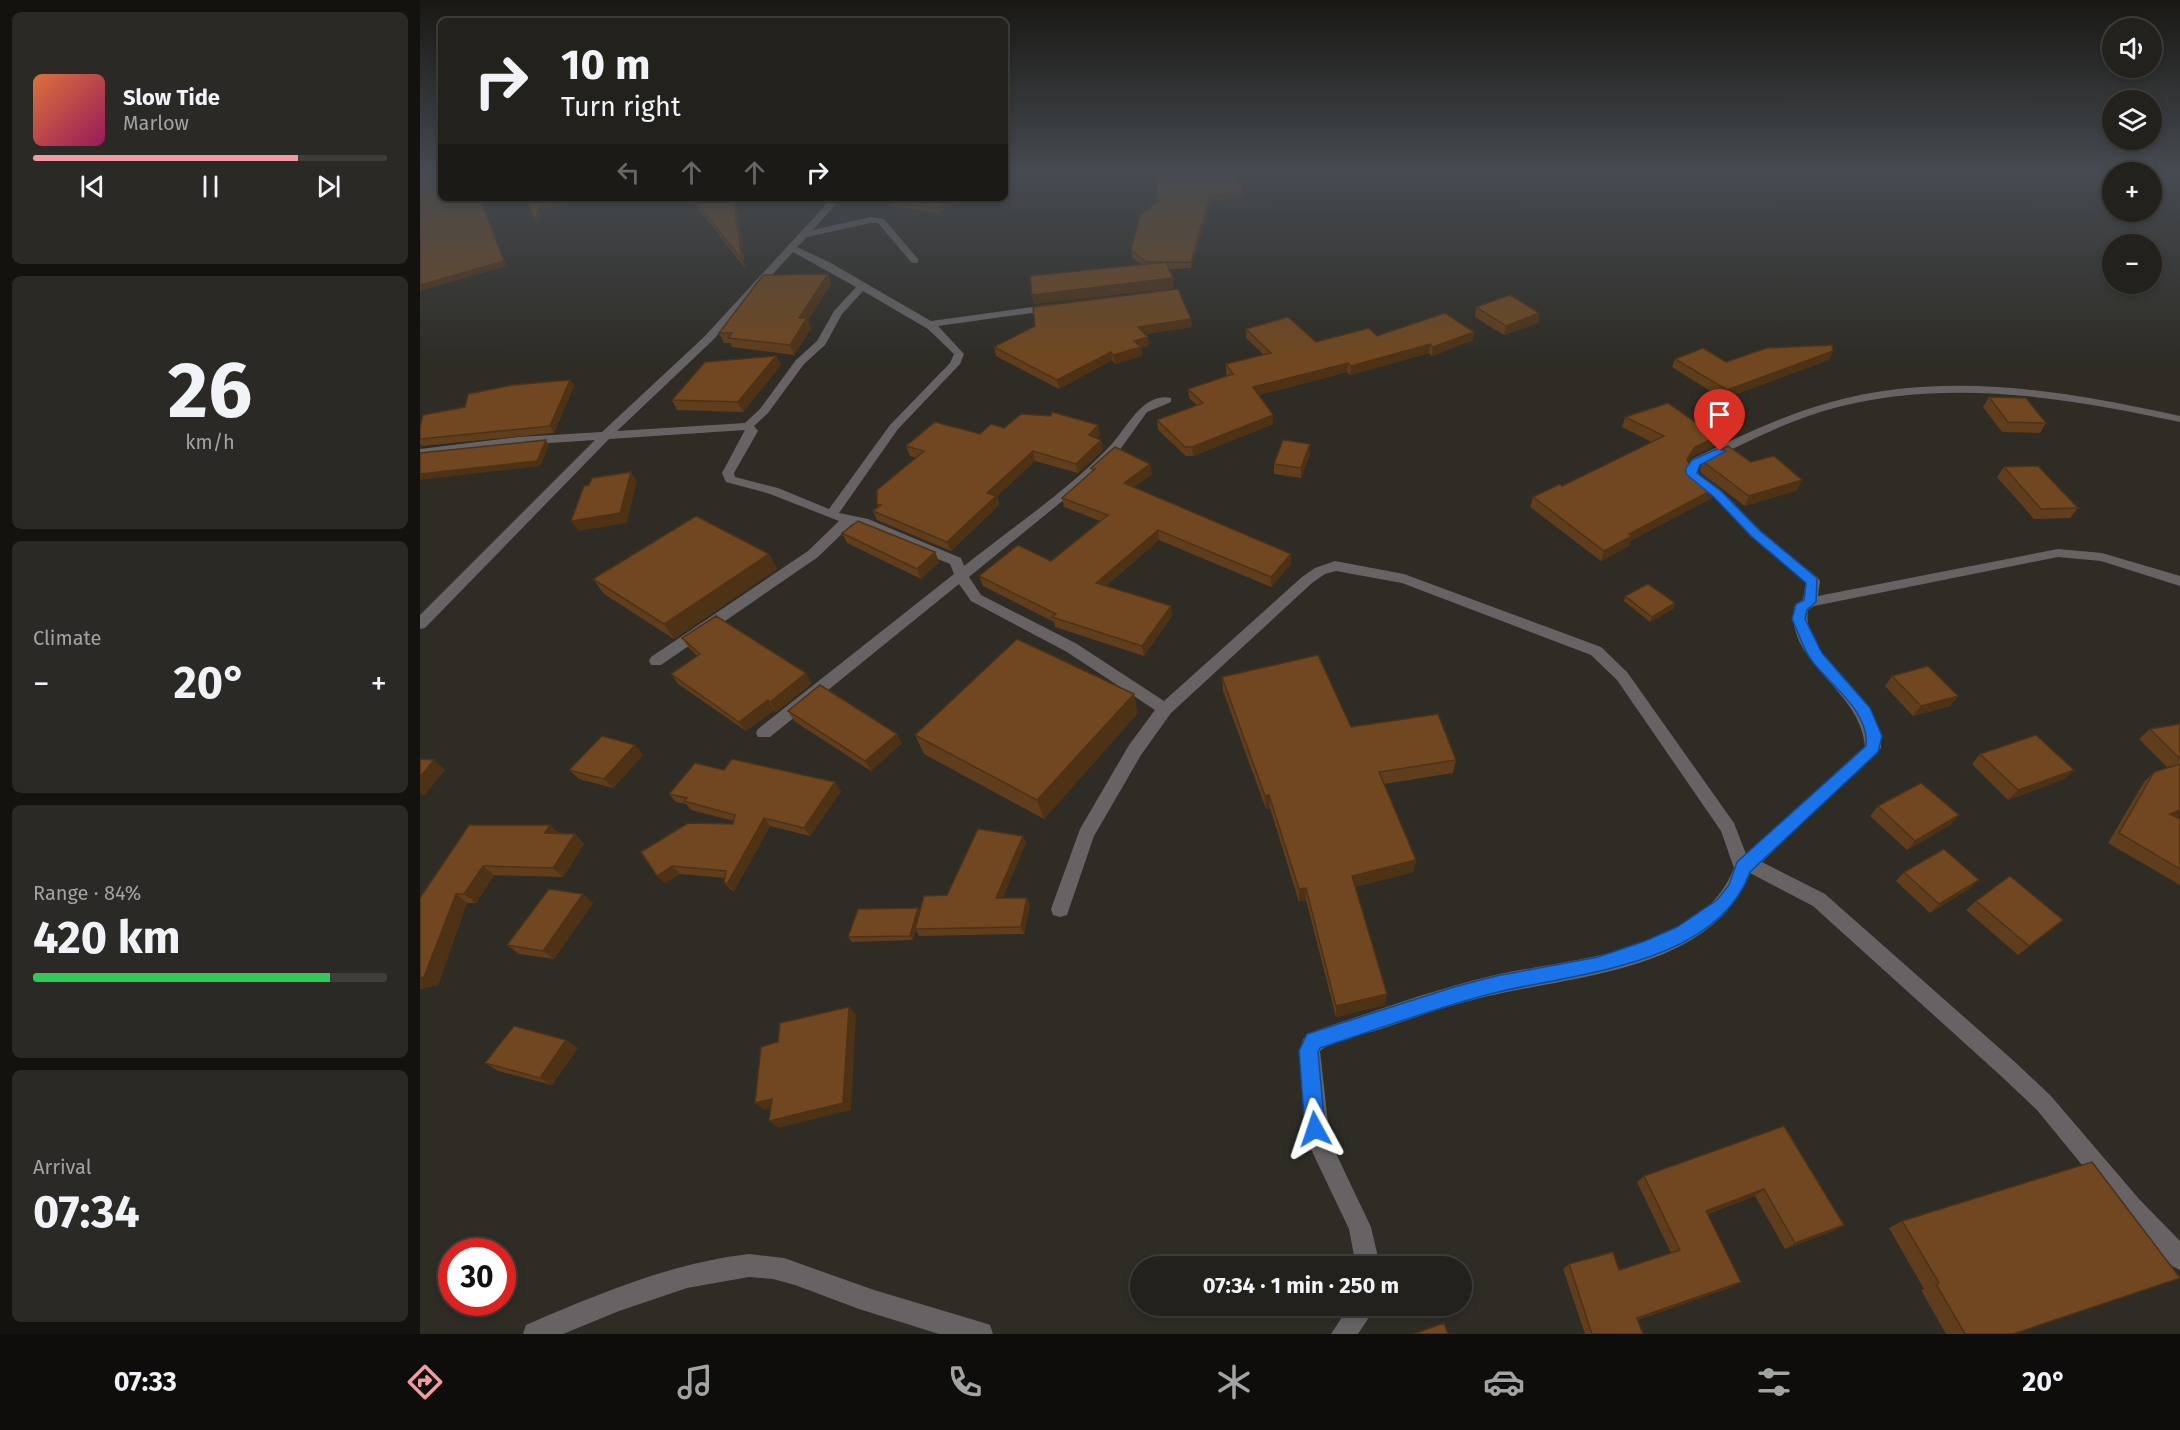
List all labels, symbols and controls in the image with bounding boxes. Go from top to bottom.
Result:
map controls [2102,18,2162,294]
button: sound [2102,18,2162,78]
text: 10 m [561,40,651,90]
icon: right [462,42,540,120]
text: Slow Tide [123,84,220,111]
button: layers [2102,90,2162,150]
text: Turn right [561,91,681,123]
text: Marlow [123,111,189,135]
icon: left [612,156,645,189]
icon: ahead [675,156,708,189]
icon: ahead [738,156,771,189]
icon: right [801,156,834,189]
button: + [2102,162,2162,222]
icon: previous [76,170,109,203]
icon: pause [194,170,227,203]
icon: next [312,170,345,203]
button: − [2102,234,2162,294]
text: 26 [168,344,252,438]
pin [1694,389,1745,451]
icon: arrive [1703,398,1736,431]
text: km/h [185,430,235,454]
text: Climate [33,626,101,650]
text: 20° [173,656,247,710]
text: − [33,664,50,704]
text: + [371,664,387,704]
text: Range · 84% [33,881,141,905]
text: 420 km [33,911,181,965]
position arrow [1283,1097,1347,1161]
text: Arrival [33,1155,92,1179]
text: 07:34 [33,1185,140,1239]
speed limit sign: 30 [438,1238,516,1316]
text: 07:34 · 1 min · 250 m [1203,1272,1399,1299]
icon: directions [404,1361,446,1403]
icon: music [674,1361,716,1403]
icon: phone [944,1361,986,1403]
icon: climate [1213,1361,1255,1403]
icon: car [1483,1361,1525,1403]
icon: filters [1753,1361,1795,1403]
text: 07:33 [114,1366,177,1398]
text: 20° [2022,1366,2066,1398]

